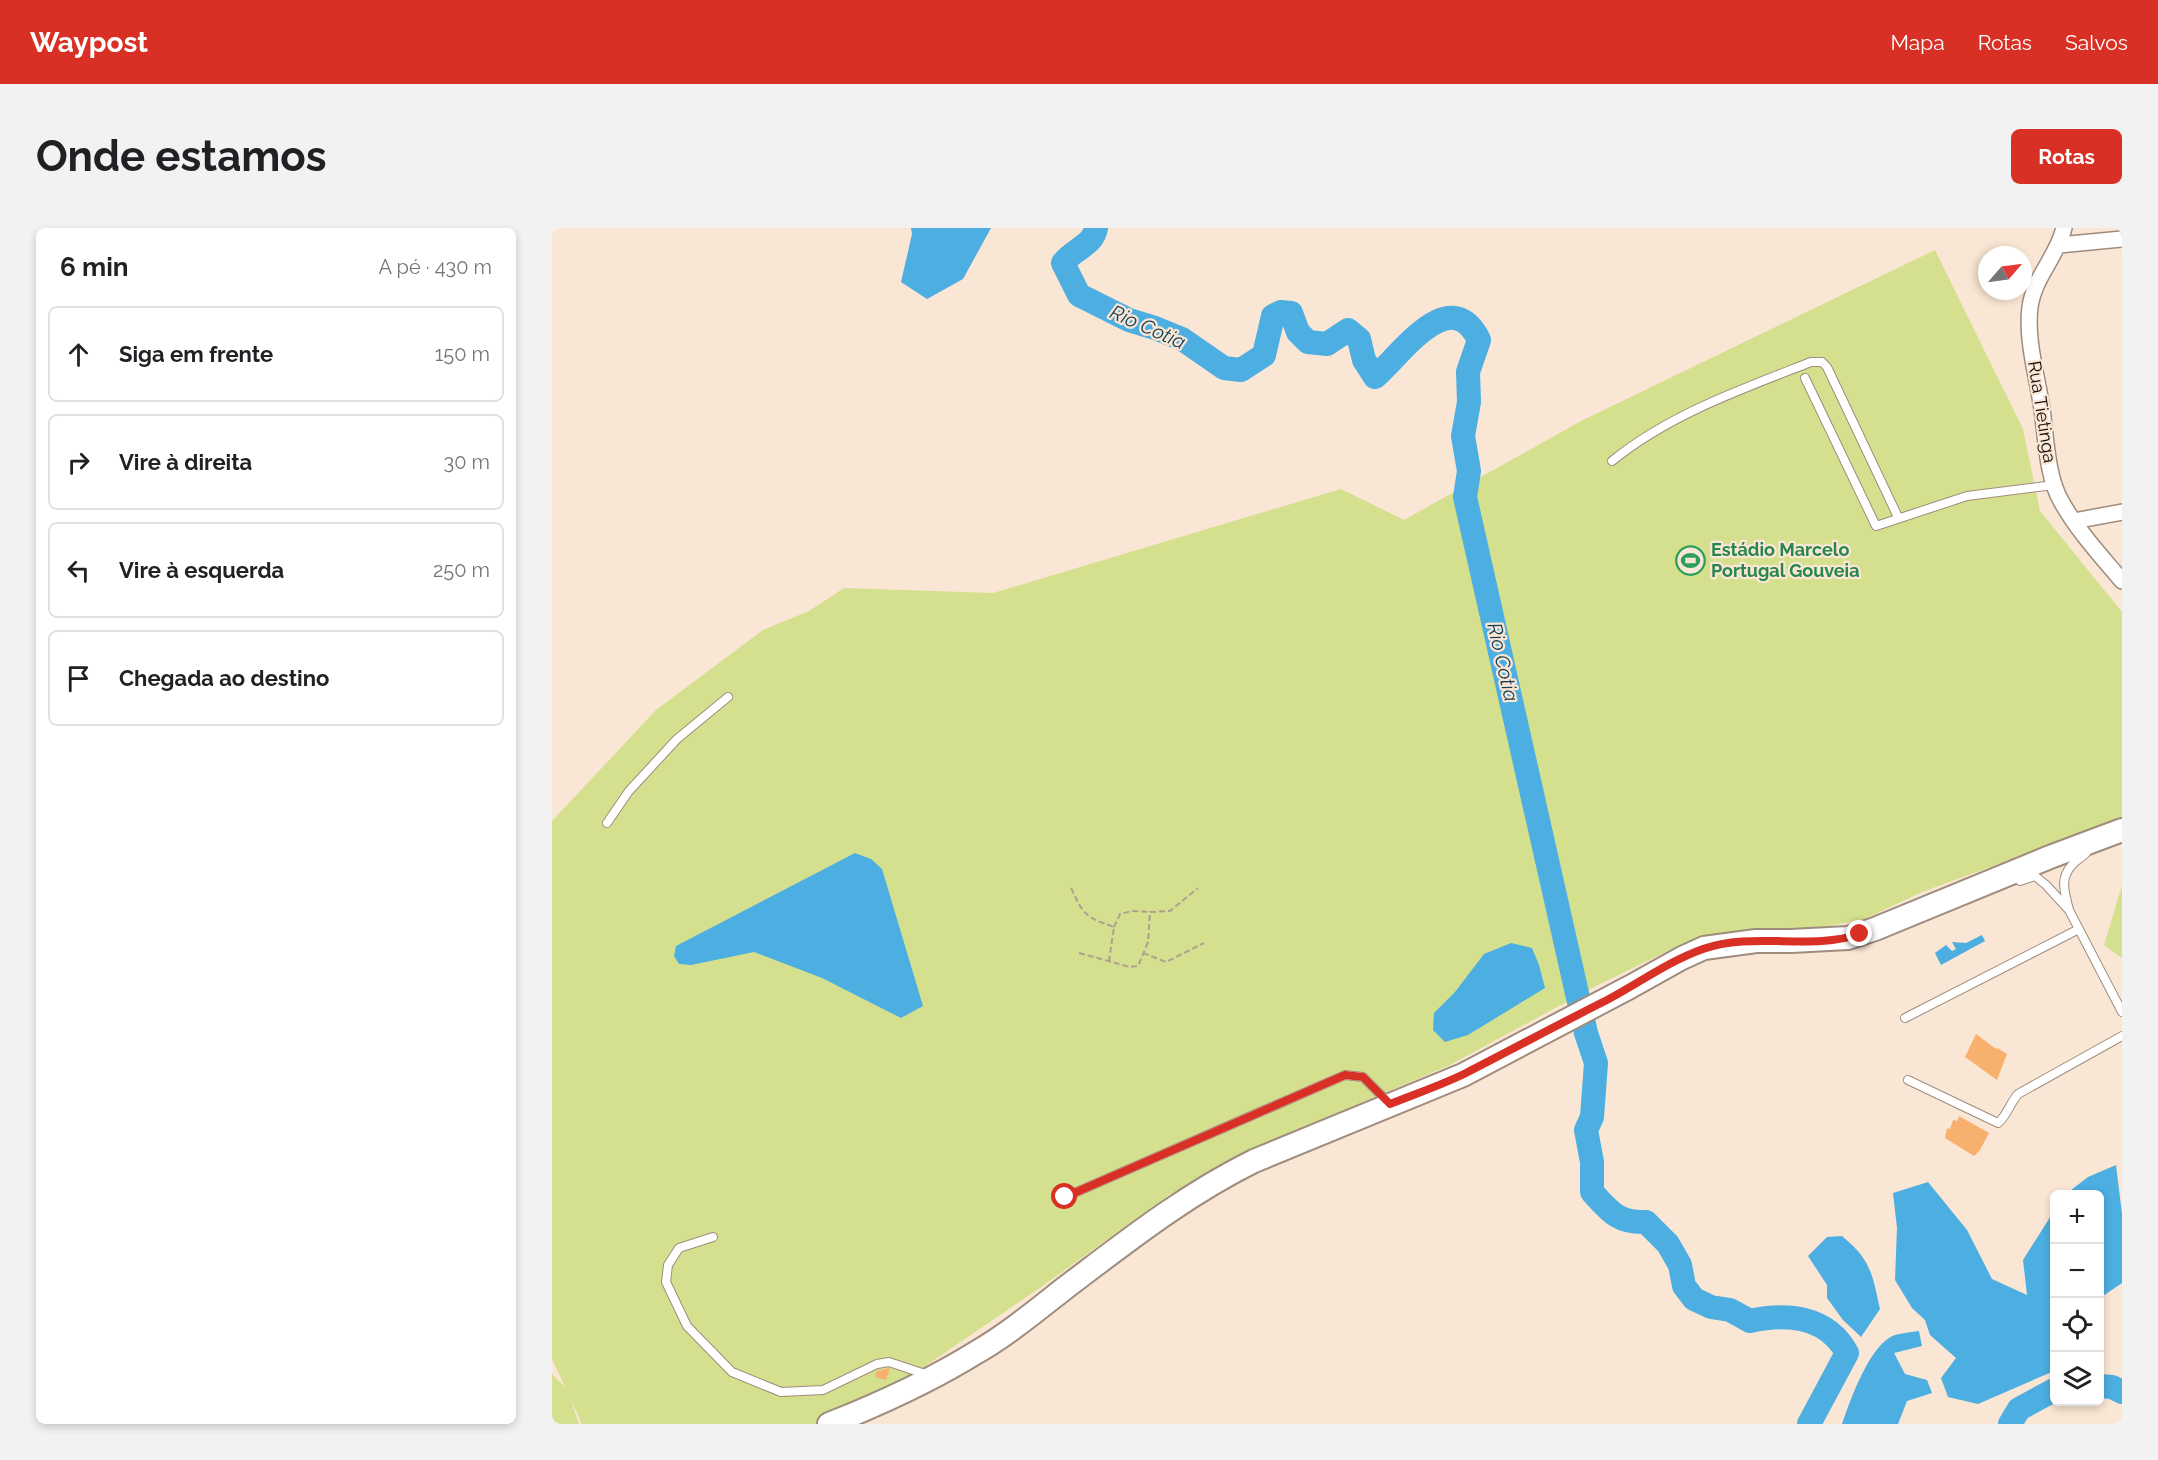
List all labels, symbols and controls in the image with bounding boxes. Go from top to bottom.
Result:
text: Waypost [30,26,148,59]
text: Mapa [1891,30,1945,55]
text: Rotas [1978,30,2032,55]
text: Salvos [2065,30,2128,55]
button: Rotas [2011,129,2122,184]
text: Onde estamos [36,132,327,181]
north arrow [1978,246,2032,300]
text: 6 min [60,252,129,282]
text: A pé · 430 m [379,255,492,279]
water label: Rio Cotia [1106,300,1190,354]
icon: ahead [62,338,95,371]
text: Siga em frente [119,341,273,367]
text: 150 m [435,342,490,366]
street label: Rua Tietinga [2024,359,2061,464]
icon: right [62,446,95,479]
text: Vire à direita [119,449,252,475]
text: 30 m [444,450,490,474]
place label: Estádio Marcelo Portugal Gouveia [1711,539,1860,581]
sports icon: Estádio Marcelo Portugal Gouveia [1674,544,1706,576]
icon: left [62,554,95,587]
text: Vire à esquerda [119,557,284,583]
text: 250 m [433,558,490,582]
water label: Rio Cotia [1482,620,1524,704]
icon: arrive [62,662,95,695]
text: Chegada ao destino [119,665,329,691]
route end [1846,920,1872,946]
route start [1051,1183,1077,1209]
map controls [2050,1190,2104,1406]
button: + [2050,1190,2104,1244]
button: − [2050,1244,2104,1298]
button: locate [2050,1298,2104,1352]
button: layers [2050,1352,2104,1406]

